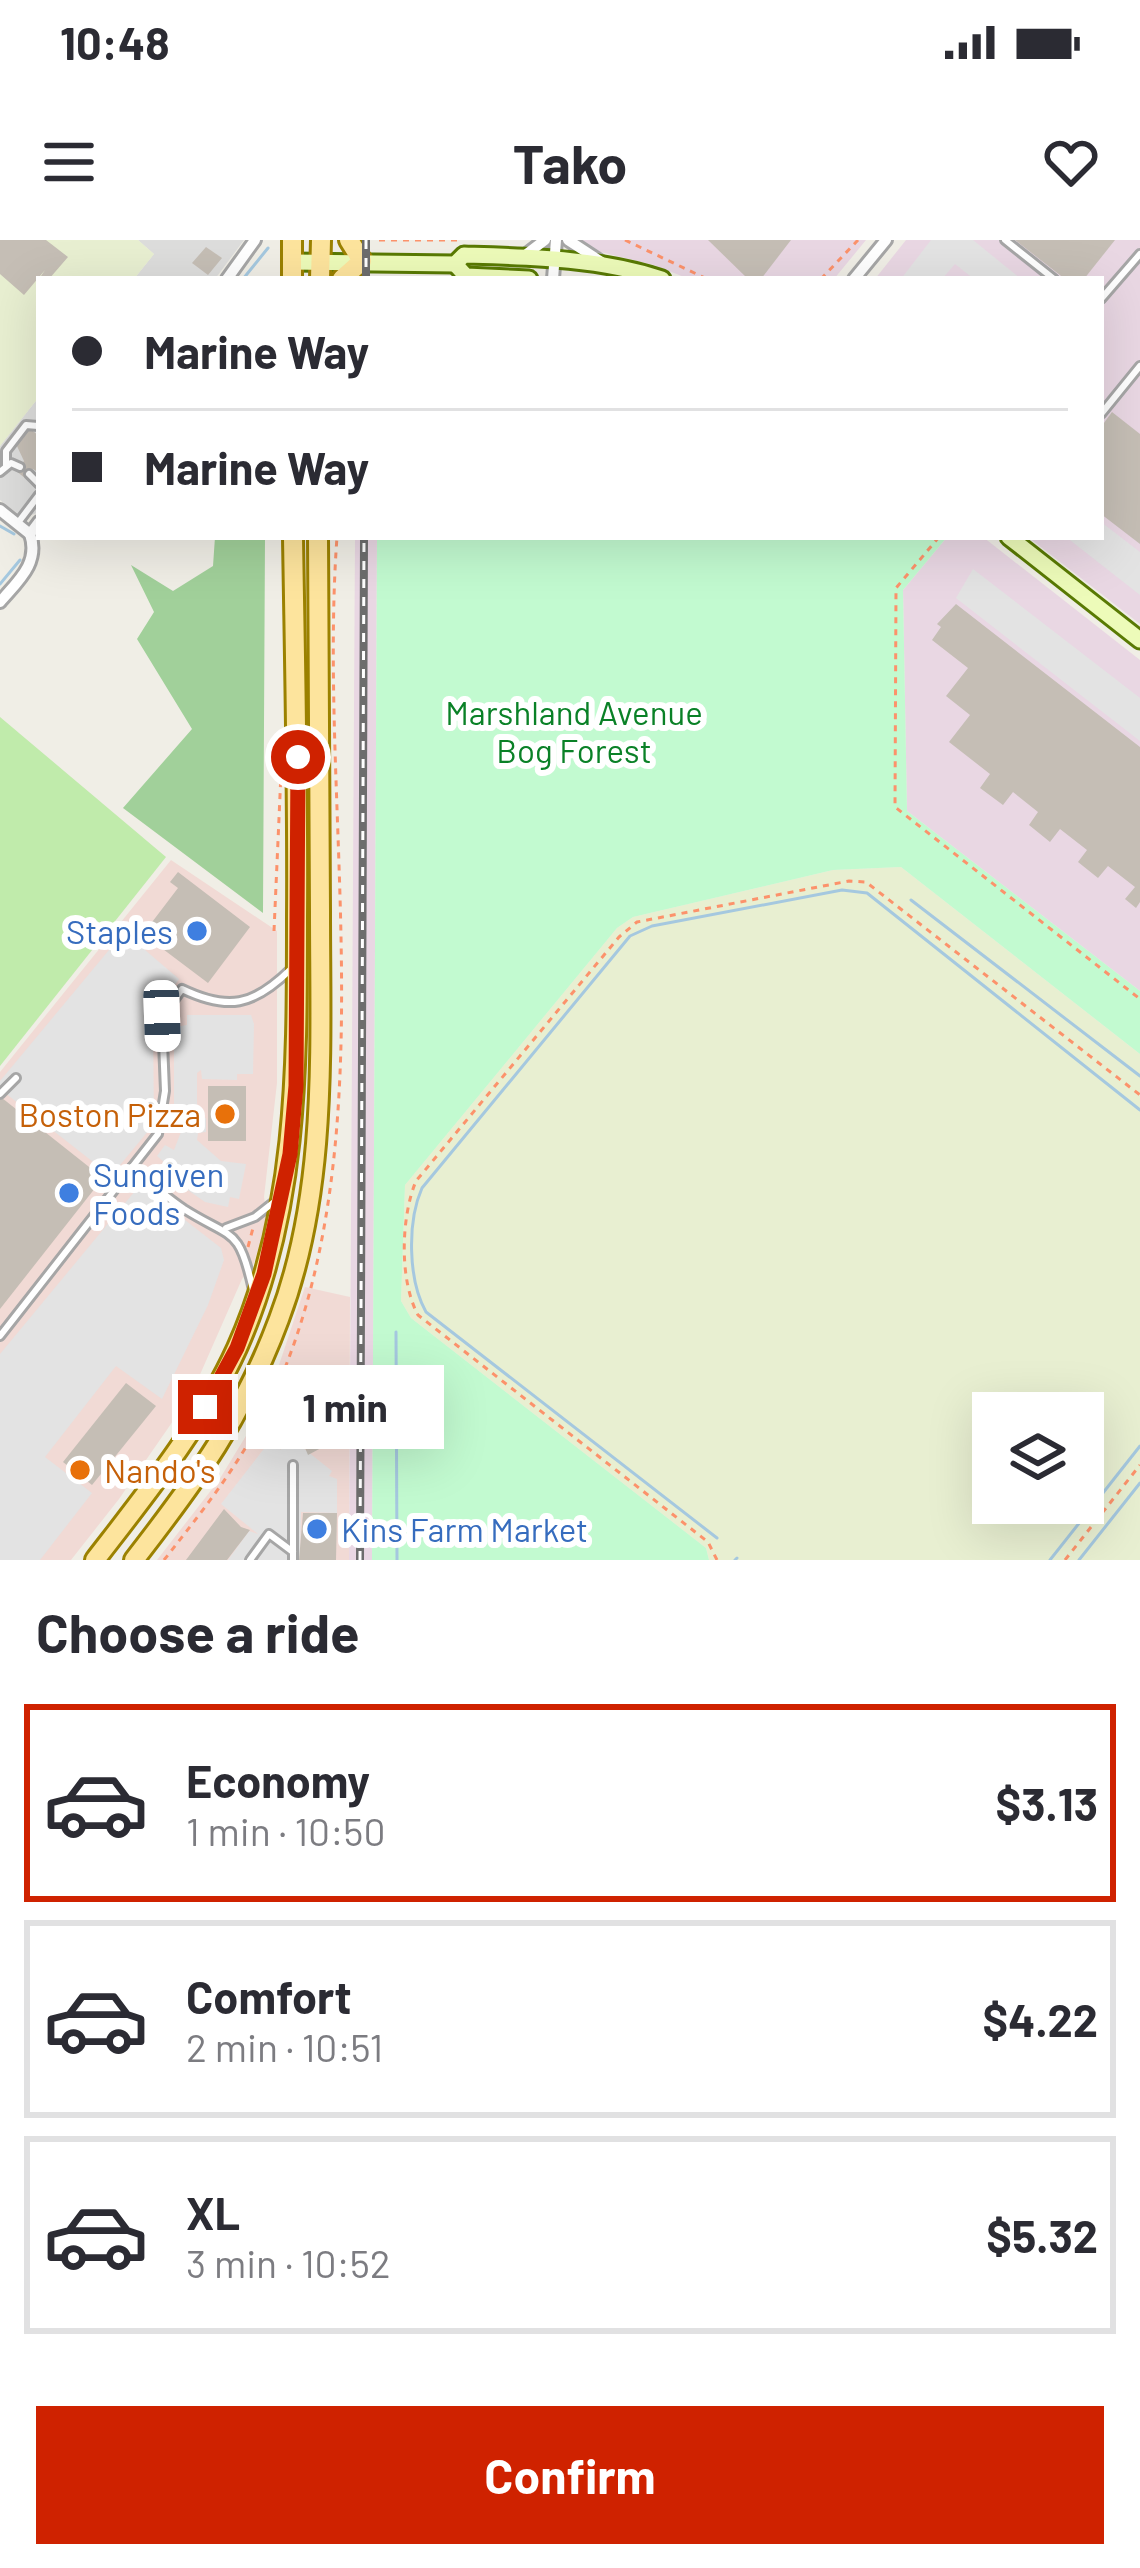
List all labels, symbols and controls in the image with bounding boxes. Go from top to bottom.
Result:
text: 10:48 [60,15,170,69]
icon: menu [36,129,102,195]
icon: heart [1038,129,1104,195]
text: Tako [513,130,627,195]
text: Marine Way [144,324,369,378]
text: Marine Way [144,440,369,494]
park label: Marshland Avenue Bog Forest [445,692,703,770]
route start [271,730,325,784]
place label: Staples [66,911,173,951]
marker: Staples [184,918,210,944]
car [143,979,181,1053]
place label: Boston Pizza [18,1094,201,1134]
marker: Boston Pizza [212,1101,238,1127]
place label: Sungiven Foods [93,1154,224,1232]
marker: Sungiven Foods [56,1180,82,1206]
callout: 1 min [247,1365,445,1449]
route end [178,1380,232,1434]
text: 1 min [302,1383,388,1430]
map controls [972,1392,1104,1524]
button: layers [972,1392,1104,1524]
place label: Nando's [104,1450,216,1490]
marker: Nando's [67,1457,93,1483]
place label: Kins Farm Market [341,1509,588,1549]
marker: Kins Farm Market [304,1516,330,1542]
text: Choose a ride [36,1599,360,1664]
icon: car [42,1749,150,1857]
text: Economy [186,1753,370,1807]
text: $3.13 [996,1776,1098,1830]
text: 1 min · 10:50 [186,1807,385,1854]
icon: car [42,1965,150,2073]
text: Comfort [186,1969,352,2023]
text: $4.22 [982,1992,1098,2046]
text: 2 min · 10:51 [186,2023,383,2070]
icon: car [42,2181,150,2289]
text: XL [186,2185,240,2239]
text: $5.32 [986,2208,1098,2262]
text: 3 min · 10:52 [186,2239,391,2286]
button: Confirm [36,2406,1104,2544]

